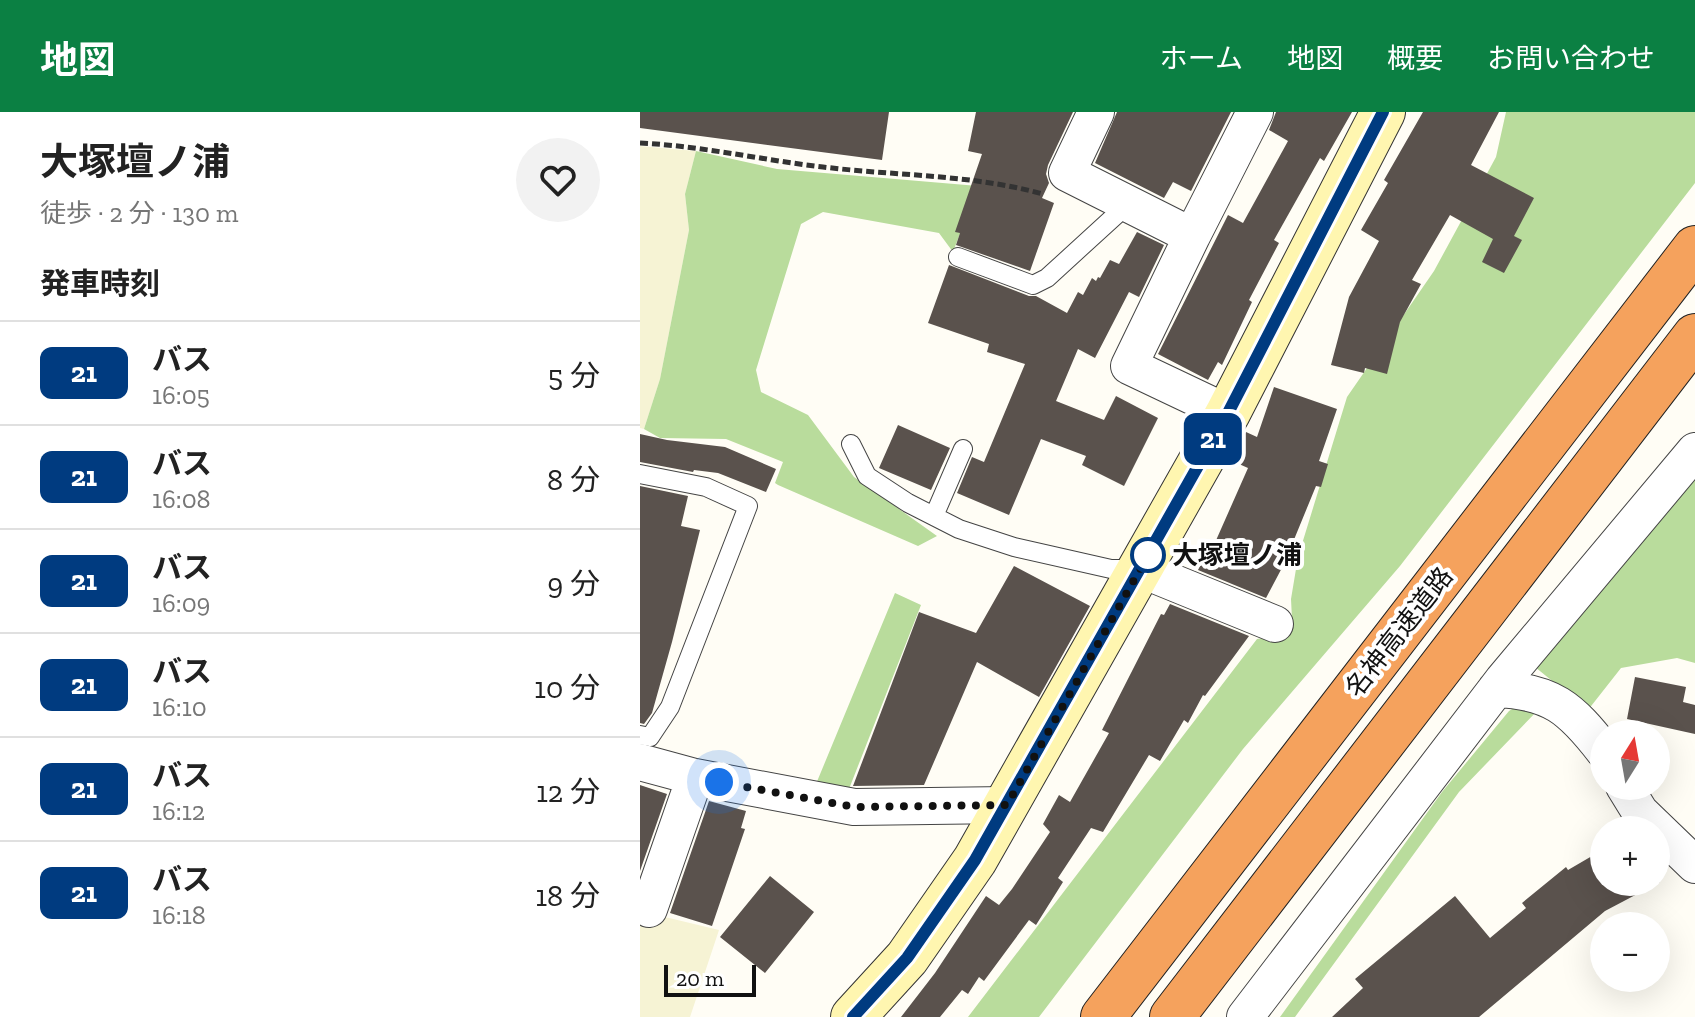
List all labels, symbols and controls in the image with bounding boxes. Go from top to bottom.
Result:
text: 地図 [40,37,116,83]
text: ホーム [1160,42,1243,75]
text: 地図 [1287,42,1343,75]
text: 概要 [1387,42,1443,75]
text: お問い合わせ [1487,42,1655,75]
button: heart [516,138,600,222]
text: 大塚壇ノ浦 [40,139,230,185]
text: 徒歩 · 2 分 · 130 m [40,197,238,229]
text: 発車時刻 [40,266,160,302]
text: バス [152,342,212,378]
text: 21 [71,356,97,389]
text: 5 分 [548,358,600,394]
text: 16:05 [152,379,210,411]
line badge: 21 [1177,413,1249,465]
text: 21 [1200,422,1226,455]
text: バス [152,446,212,482]
text: 21 [71,460,97,493]
text: 8 分 [547,462,600,498]
text: 16:08 [152,483,211,515]
marker: 大塚壇ノ浦 [1131,538,1165,572]
place label: 大塚壇ノ浦 [1172,539,1302,571]
text: バス [152,550,212,586]
street label: 名神高速道路 [1338,561,1460,703]
text: 21 [71,564,97,597]
text: 9 分 [547,566,600,602]
text: 16:09 [152,587,210,619]
text: バス [152,654,212,690]
text: 21 [71,668,97,701]
text: 10 分 [534,670,600,706]
text: 16:10 [152,691,207,723]
north arrow [1590,720,1670,800]
map controls [1590,720,1670,992]
text: バス [152,758,212,794]
your location [699,762,739,802]
text: 21 [71,772,97,805]
text: 12 分 [536,774,600,810]
text: 16:12 [152,795,205,827]
button: + [1590,816,1670,896]
text: バス [152,862,212,898]
text: 21 [71,876,97,909]
text: 18 分 [536,878,600,914]
text: 16:18 [152,899,206,931]
button: − [1590,912,1670,992]
scale bar [664,961,756,997]
text: 20 m [676,965,724,992]

